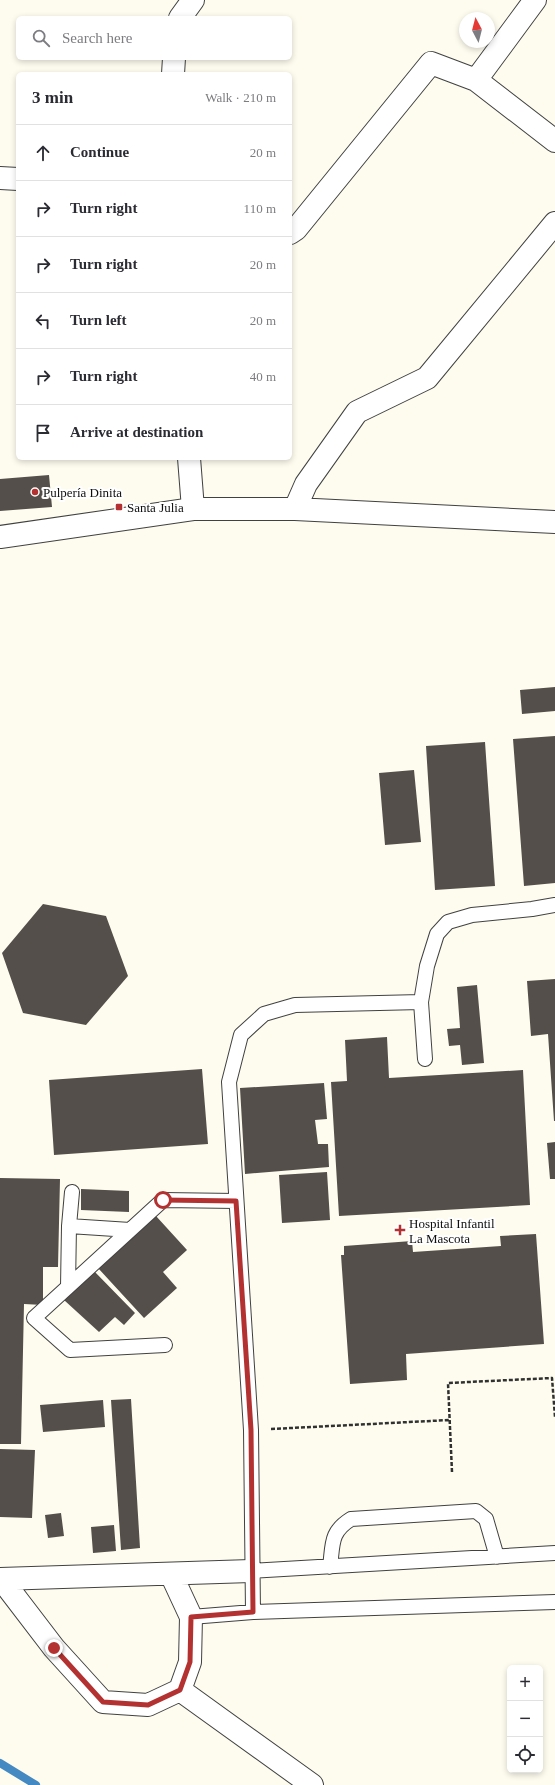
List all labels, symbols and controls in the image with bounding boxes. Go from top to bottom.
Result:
north arrow [459,12,495,48]
search box [16,16,292,60]
icon: search [30,27,52,49]
text: Search here [62,30,132,46]
text: 3 min [32,88,73,107]
text: Walk · 210 m [205,90,276,105]
icon: ahead [32,142,54,164]
text: Continue [70,144,129,160]
text: 20 m [250,145,276,160]
icon: right [32,198,54,220]
text: Turn right [70,200,137,216]
text: 110 m [244,201,276,216]
icon: right [32,254,54,276]
text: Turn right [70,256,137,272]
text: 20 m [250,257,276,272]
icon: left [32,310,54,332]
text: Turn left [70,312,127,328]
text: 20 m [250,313,276,328]
icon: right [32,366,54,388]
text: Turn right [70,368,137,384]
text: 40 m [250,369,276,384]
icon: arrive [32,422,54,444]
text: Arrive at destination [70,424,203,440]
place label: Pulpería Dinita [43,485,122,500]
marker: Pulpería Dinita [30,487,40,497]
place label: Santa Julia [127,500,184,515]
marker: Santa Julia [114,502,124,512]
route start [154,1191,172,1209]
place label: Hospital Infantil La Mascota [409,1216,495,1246]
marker: Hospital Infantil La Mascota [394,1224,406,1236]
route end [45,1639,63,1657]
map controls [507,1665,543,1773]
button: + [507,1665,543,1701]
button: − [507,1701,543,1737]
button: locate [507,1737,543,1773]

